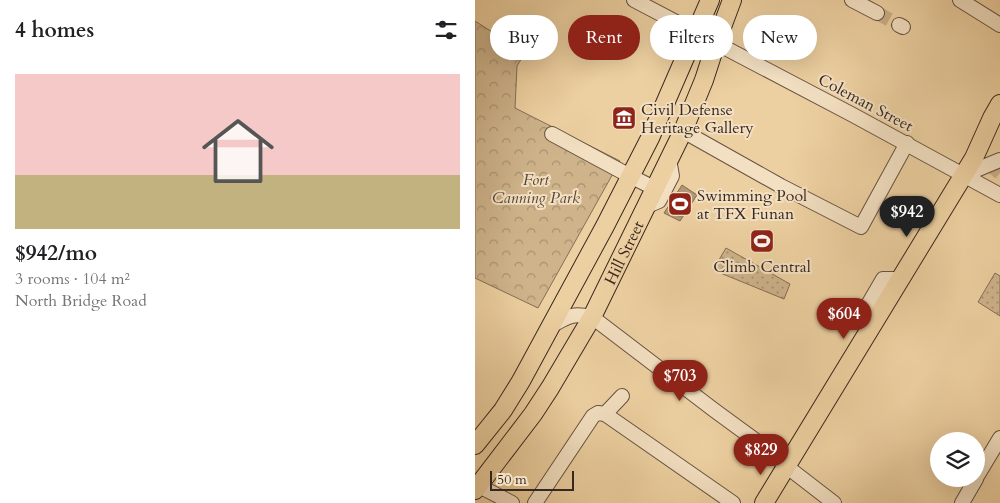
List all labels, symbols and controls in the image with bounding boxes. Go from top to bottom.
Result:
chip: Buy [490,15,558,60]
chip: Rent [568,15,640,60]
chip: Filters [650,15,733,60]
chip: New [743,15,817,60]
text: 4 homes [15,16,94,45]
icon: filters [432,16,460,44]
street label: Coleman Street [814,69,917,137]
place label: Civil Defense Heritage Gallery [641,99,754,139]
museum icon: Civil Defense Heritage Gallery [611,105,637,131]
icon: home [193,106,283,196]
park label: Fort Canning Park [492,169,580,209]
place label: Swimming Pool at TFX Funan [697,185,807,225]
sports icon: Swimming Pool at TFX Funan [667,191,693,217]
pin: $942 [877,196,937,238]
text: $942 [891,201,923,223]
street label: Hill Street [599,217,649,289]
sports icon: Climb Central [749,228,775,254]
text: $942/mo [15,239,97,268]
place label: Climb Central [713,256,811,278]
text: 3 rooms · 104 m² [15,268,130,290]
text: North Bridge Road [15,290,147,312]
pin: $604 [814,298,874,340]
text: $604 [828,303,860,325]
pin: $703 [650,360,710,402]
text: $703 [664,365,696,387]
map controls [930,432,985,487]
button: layers [930,432,985,487]
pin: $829 [731,434,791,476]
text: $829 [745,439,777,461]
scale bar [490,468,574,491]
text: 50 m [497,470,527,489]

